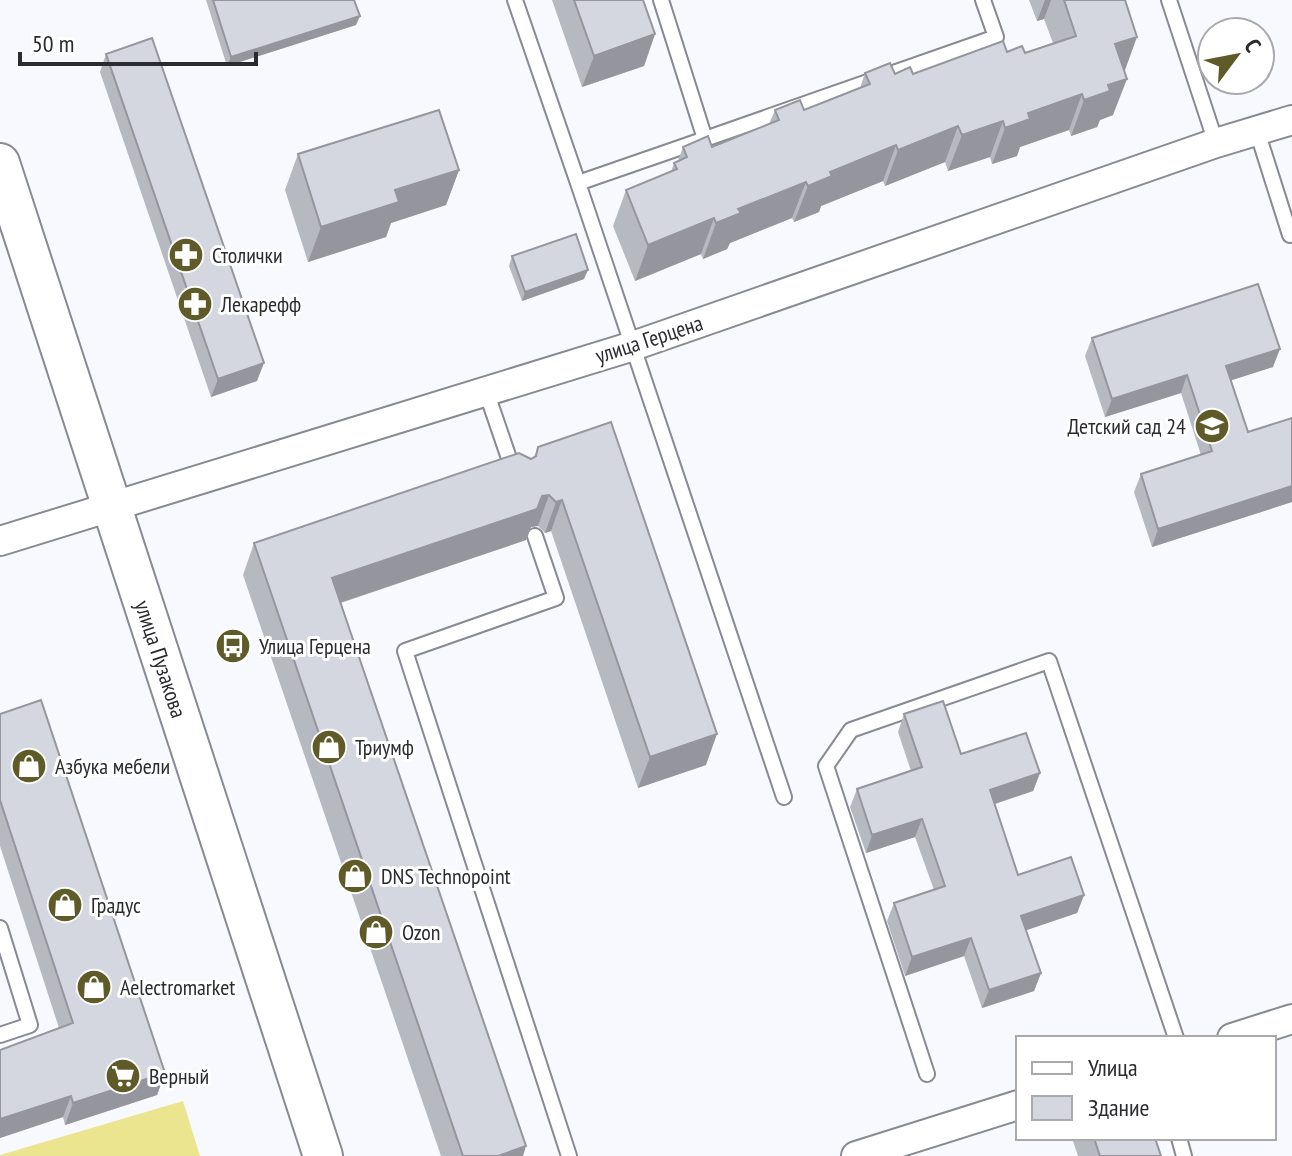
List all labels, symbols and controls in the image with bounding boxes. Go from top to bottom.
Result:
scale bar [20,16,256,66]
north arrow [1196,16,1276,96]
text: 50 m [32,28,74,59]
text: С [1238,34,1267,57]
pharmacy icon: Столички [167,236,205,274]
place label: Столички [212,241,283,269]
pharmacy icon: Лекарефф [176,285,214,323]
place label: Лекарефф [220,290,301,318]
street label: улица Герцена [592,308,706,370]
school or university icon: Детский сад 24 [1193,407,1231,445]
place label: Детский сад 24 [1068,412,1186,440]
street label: улица Пузакова [129,597,193,721]
bus stop icon: Улица Герцена [214,627,252,665]
place label: Улица Герцена [259,632,371,660]
shop icon: Триумф [310,728,348,766]
place label: Триумф [355,733,414,761]
shop icon: Азбука мебели [10,747,48,785]
place label: Азбука мебели [55,752,170,780]
shop icon: DNS Technopoint [336,857,374,895]
place label: DNS Technopoint [381,862,511,890]
shop icon: Градус [46,886,84,924]
place label: Градус [91,891,141,919]
shop icon: Ozon [357,913,395,951]
place label: Ozon [402,918,441,946]
shop icon: Aelectromarket [75,968,113,1006]
place label: Aelectromarket [120,973,235,1001]
legend [1016,1036,1276,1140]
text: Улица [1088,1052,1138,1083]
supermarket icon: Верный [104,1057,142,1095]
place label: Верный [149,1062,209,1090]
text: Здание [1088,1092,1149,1123]

